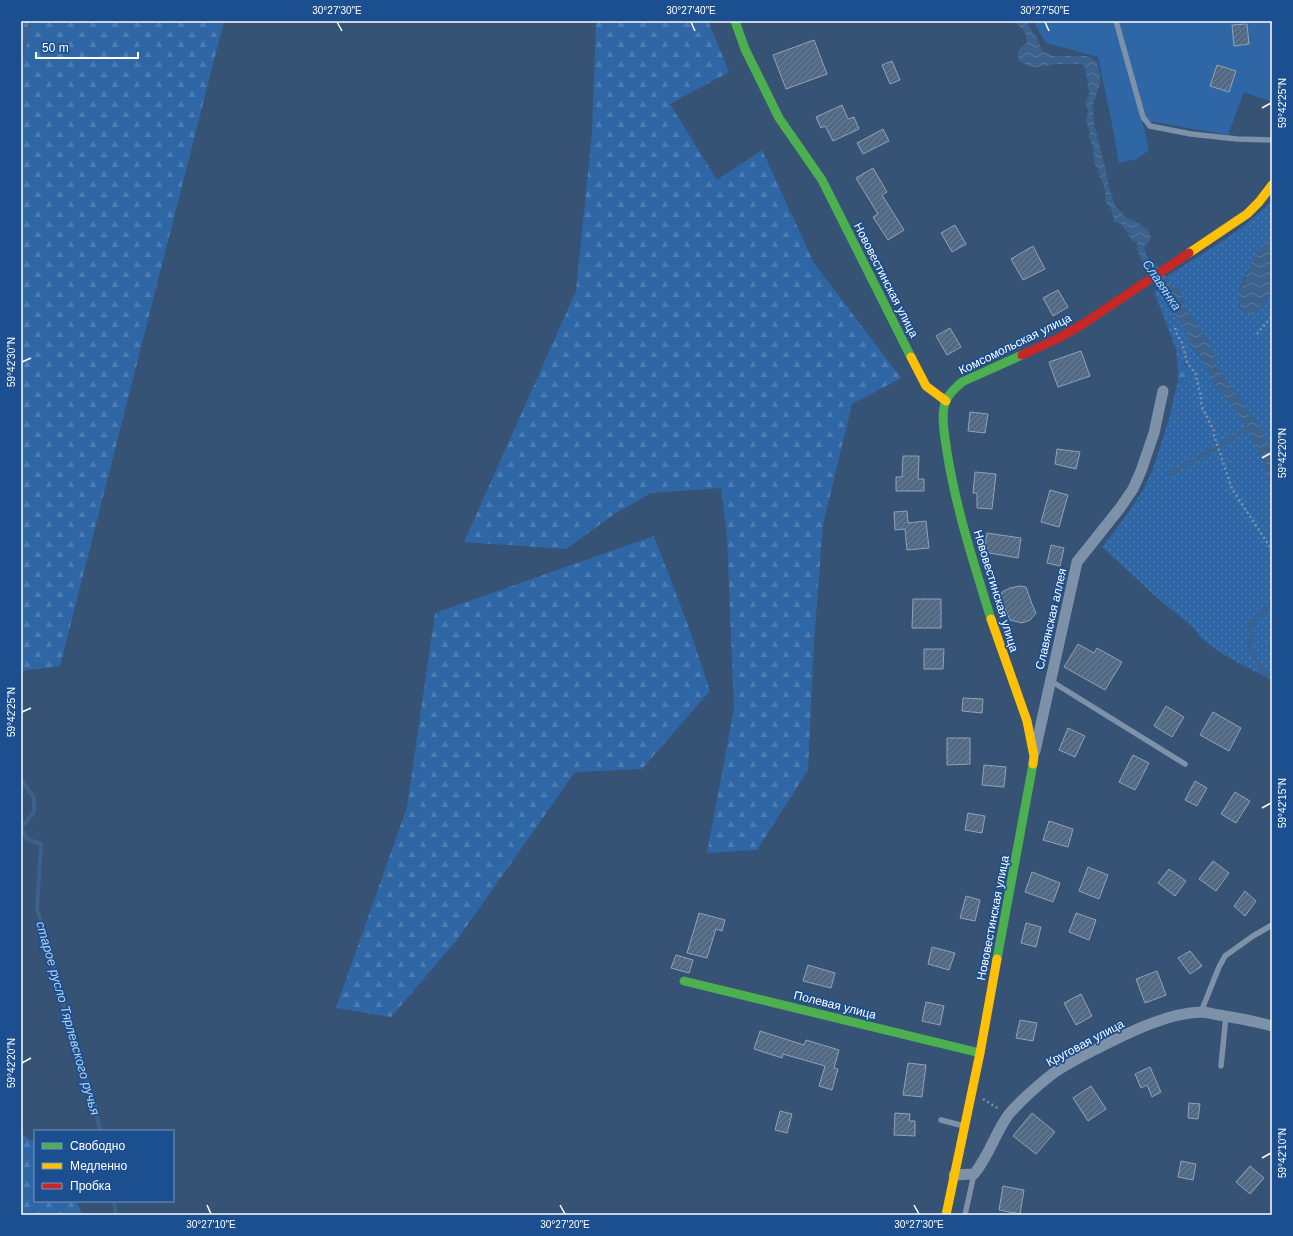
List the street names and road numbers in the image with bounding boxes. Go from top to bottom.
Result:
street label: Нововестинская улица [851,220,921,340]
street label: Комсомольская улица [956,310,1074,377]
street label: Нововестинская улица [971,528,1021,654]
street label: Славянская аллея [1033,567,1069,671]
street label: Нововестинская улица [974,854,1012,982]
street label: Полевая улица [792,988,878,1022]
street label: Круговая улица [1044,1016,1127,1069]

